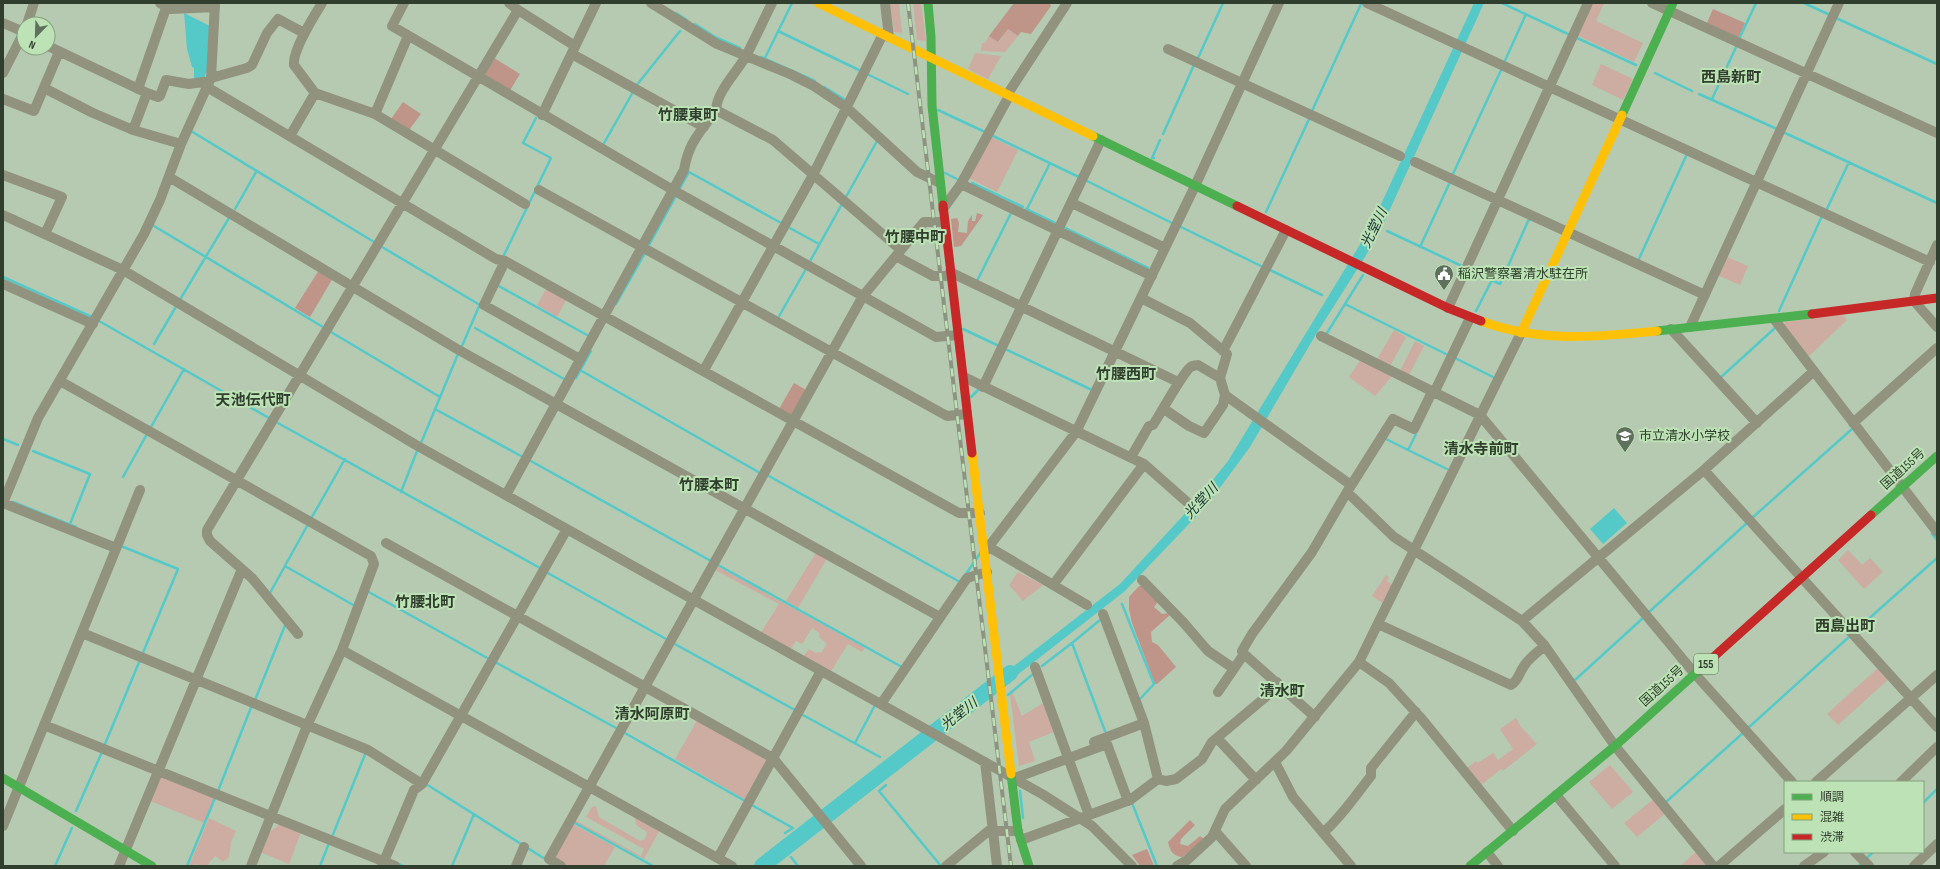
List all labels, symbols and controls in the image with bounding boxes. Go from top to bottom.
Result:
north arrow [16,16,56,56]
text: N [27,38,38,52]
district label: 西島新町 [1701,68,1761,87]
district label: 竹腰東町 [658,106,718,125]
water label: 光堂川 [1357,204,1392,251]
district label: 竹腰中町 [885,228,945,247]
public building icon: 稲沢警察署清水駐在所 [1433,263,1455,291]
place label: 稲沢警察署清水駐在所 [1458,266,1588,282]
district label: 竹腰西町 [1096,365,1156,384]
district label: 天池伝代町 [215,391,291,410]
school or university icon: 市立清水小学校 [1614,425,1636,453]
place label: 市立清水小学校 [1639,428,1730,444]
district label: 清水寺前町 [1443,440,1519,459]
street label: 国道155号 [1878,445,1928,493]
district label: 竹腰本町 [679,476,739,495]
water label: 光堂川 [1180,478,1223,522]
district label: 竹腰北町 [395,593,455,612]
district label: 西島出町 [1815,617,1875,636]
road number: 155 [1694,654,1718,674]
street label: 国道155号 [1637,662,1687,710]
district label: 清水町 [1259,682,1305,701]
water label: 光堂川 [937,693,982,734]
district label: 清水阿原町 [614,705,690,724]
legend [1784,781,1924,853]
text: 順調 [1820,790,1844,805]
text: 混雑 [1820,810,1844,825]
text: 渋滞 [1820,830,1844,845]

